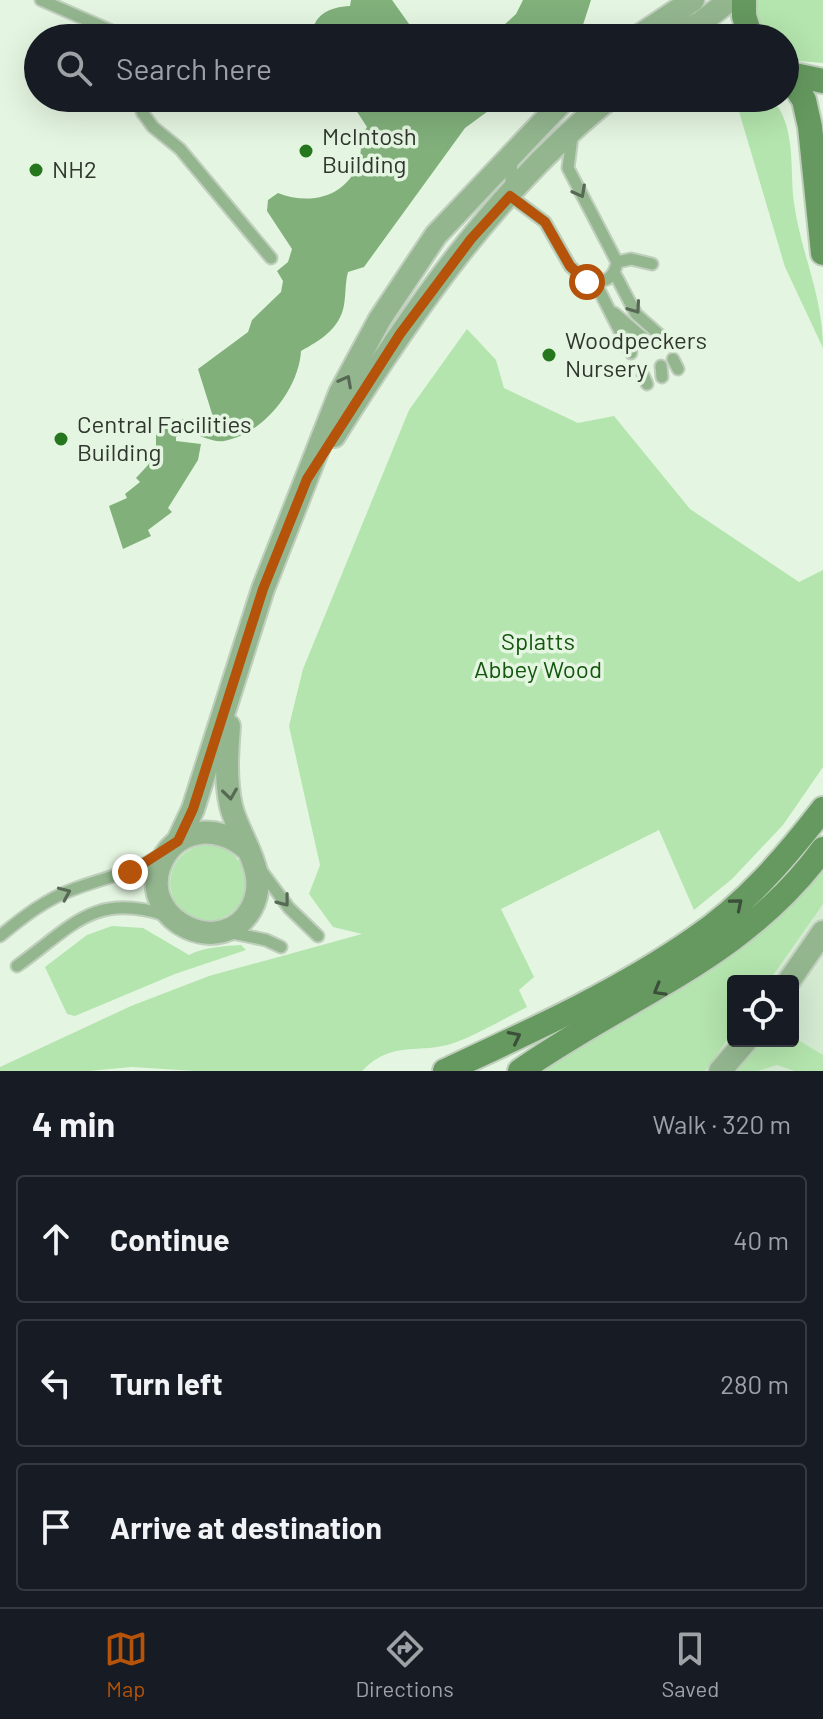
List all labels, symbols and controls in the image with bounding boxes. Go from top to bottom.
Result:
search box [24,24,799,112]
icon: search [52,46,96,90]
text: Search here [116,50,272,86]
place label: McIntosh Building [322,121,417,178]
marker: McIntosh Building [297,142,315,160]
place label: NH2 [52,154,97,183]
marker: NH2 [27,161,45,179]
one-way arrow [571,183,586,198]
route start [569,264,605,300]
one-way arrow [625,300,640,314]
place label: Woodpeckers Nursery [565,325,707,382]
marker: Woodpeckers Nursery [540,346,558,364]
one-way arrow [336,376,352,390]
place label: Central Facilities Building [77,409,252,466]
marker: Central Facilities Building [52,430,70,448]
park label: Splatts Abbey Wood [474,626,602,683]
one-way arrow [221,787,238,800]
route end [112,854,148,890]
one-way arrow [56,887,71,903]
one-way arrow [274,892,288,907]
one-way arrow [728,899,743,914]
map controls [727,975,799,1047]
button: locate [727,975,799,1047]
one-way arrow [653,980,668,996]
one-way arrow [506,1031,521,1047]
text: 4 min [32,1103,115,1144]
text: Walk · 320 m [653,1108,791,1139]
icon: ahead [34,1217,78,1261]
text: Continue [110,1221,230,1257]
text: 40 m [733,1224,789,1255]
icon: left [34,1361,78,1405]
text: Turn left [110,1365,223,1401]
text: 280 m [720,1368,789,1399]
icon: arrive [34,1505,78,1549]
text: Arrive at destination [110,1509,382,1545]
tab: Map [104,1627,148,1701]
tab: Directions [355,1627,454,1701]
tab: Saved [661,1627,719,1701]

